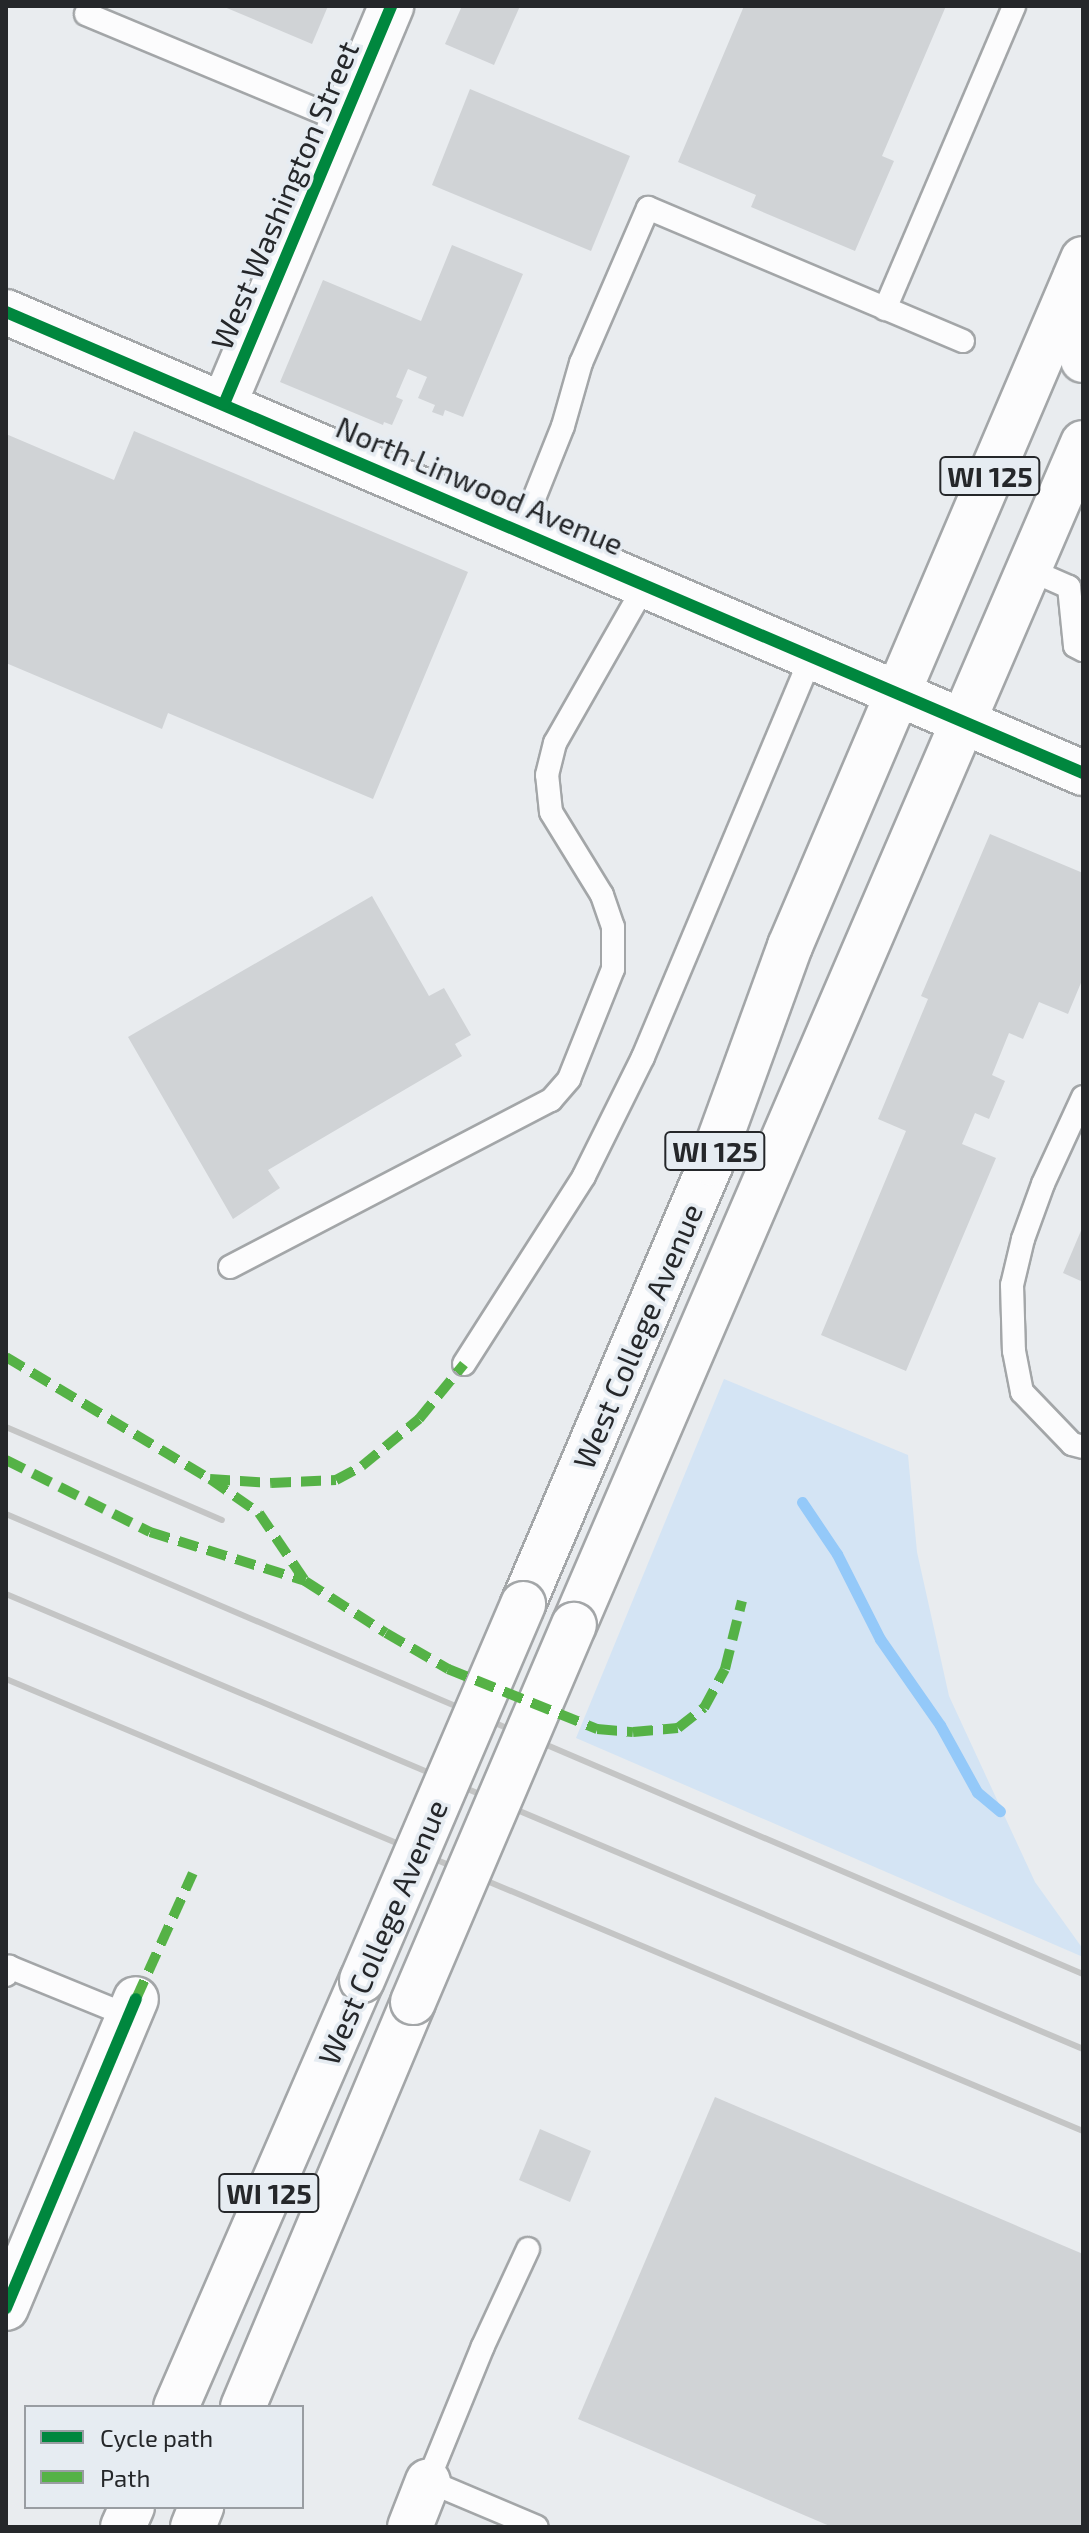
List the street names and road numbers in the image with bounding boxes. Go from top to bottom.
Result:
street label: West Washington Street [203,35,365,355]
street label: North Linwood Avenue [331,408,629,562]
road number: WI 125 [938,452,1042,500]
road number: WI 125 [663,1127,767,1175]
street label: West College Avenue [565,1198,709,1474]
street label: West College Avenue [310,1794,454,2070]
road number: WI 125 [217,2169,321,2217]

